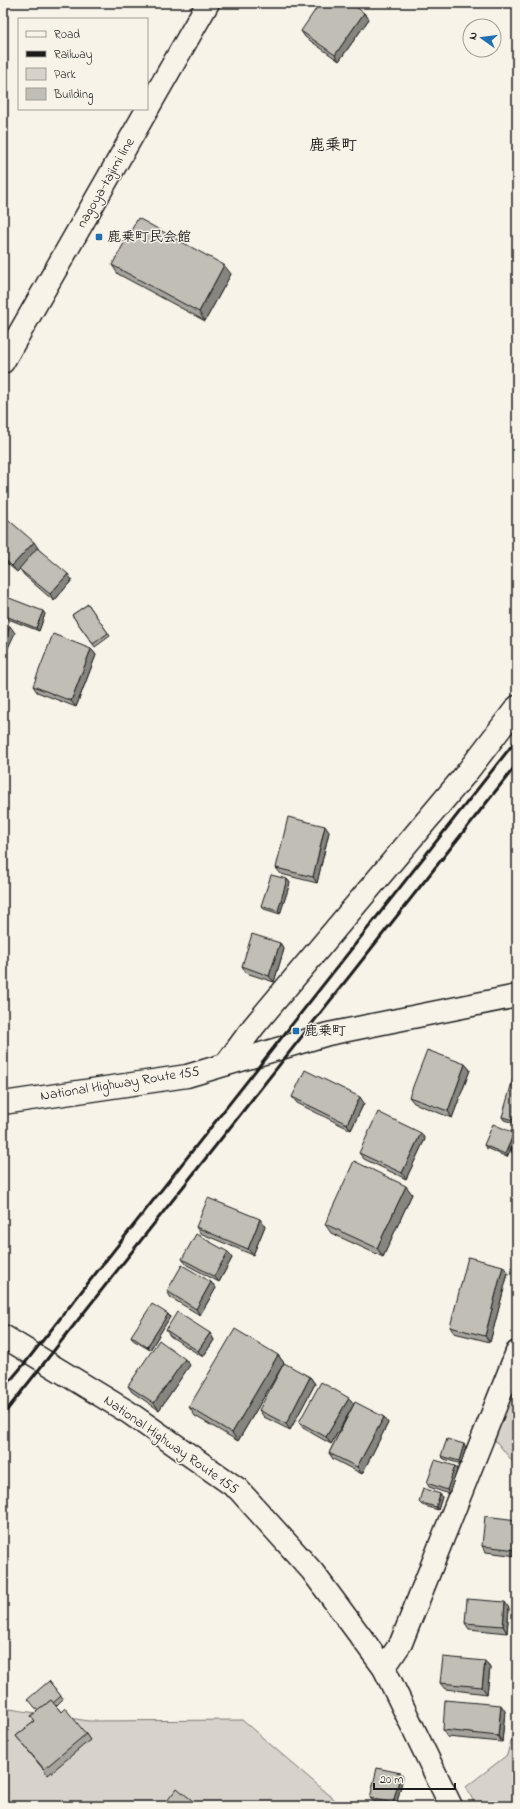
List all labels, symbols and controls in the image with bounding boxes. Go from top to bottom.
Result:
legend [18,18,148,110]
north arrow [462,18,502,58]
text: Road [54,26,80,44]
text: N [465,30,482,41]
text: Railway [54,46,93,65]
text: Park [54,66,76,84]
text: Building [53,86,93,105]
street label: nagoya-tajimi line [72,133,142,233]
district label: 鹿乗町 [309,134,357,158]
place label: 鹿乗町民会館 [107,227,191,248]
marker: 鹿乗町民会館 [94,232,104,242]
place label: 鹿乗町 [304,1021,346,1042]
marker: 鹿乗町 [291,1026,301,1036]
street label: National Highway Route 155 [39,1061,201,1108]
street label: National Highway Route 155 [99,1390,243,1501]
scale bar [374,1765,455,1791]
text: 20 m [380,1771,403,1789]

